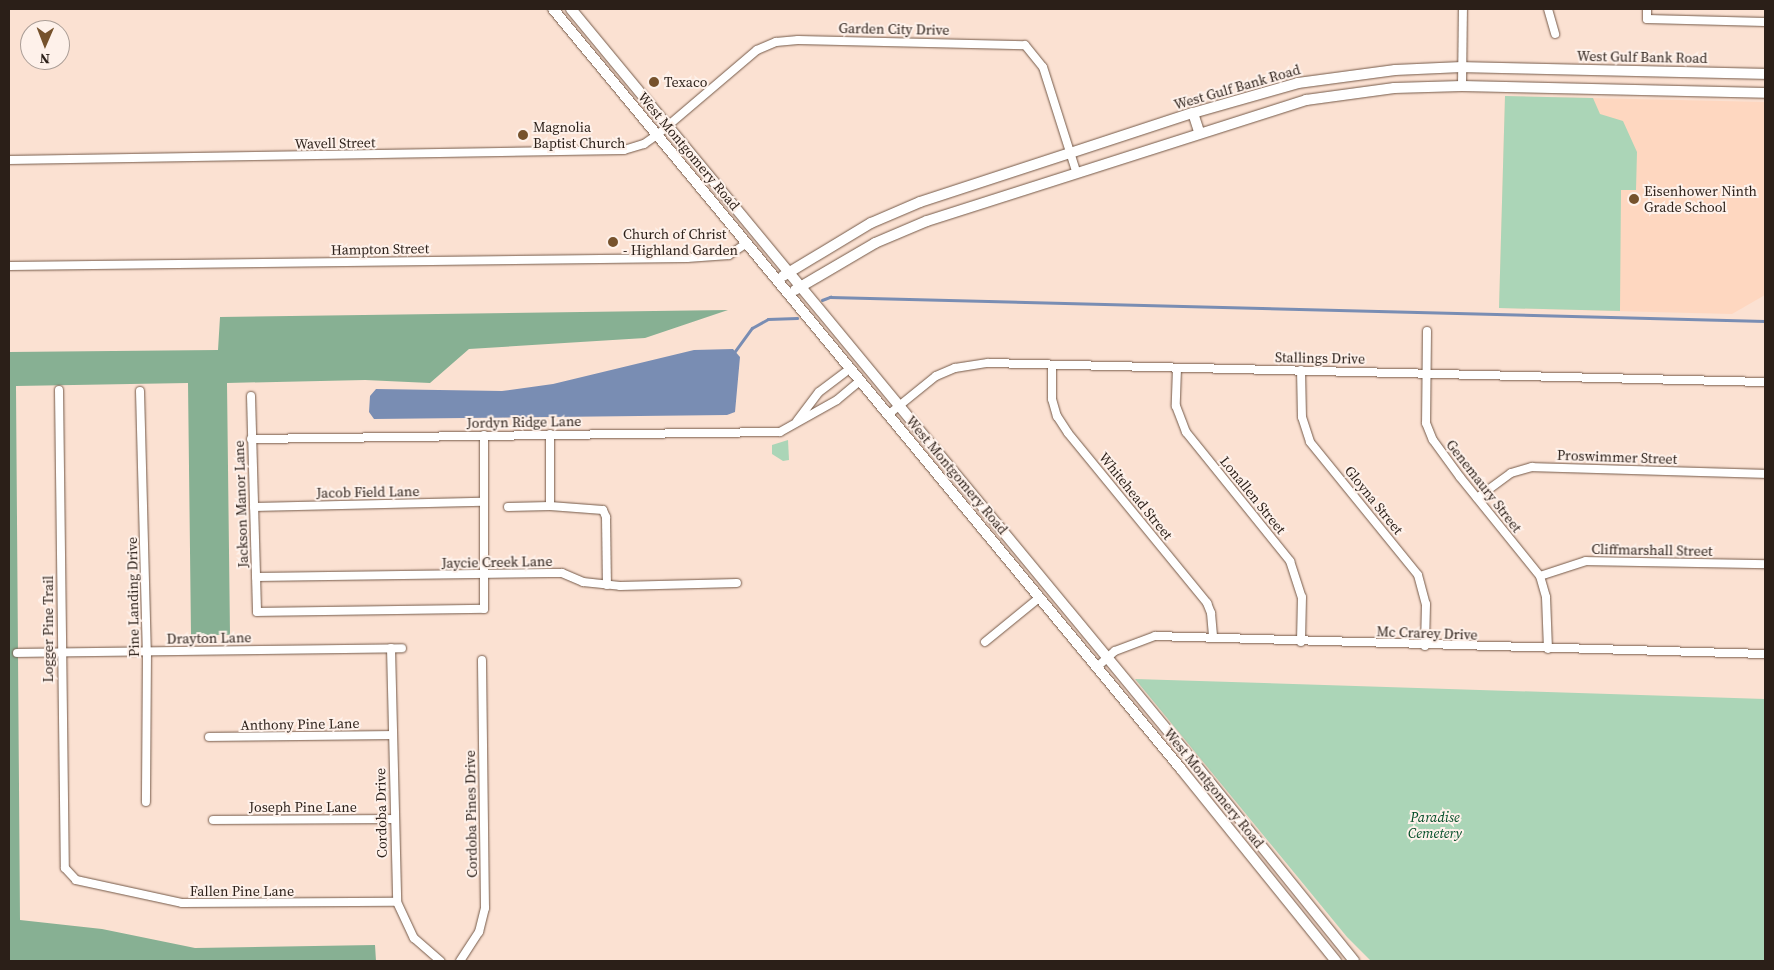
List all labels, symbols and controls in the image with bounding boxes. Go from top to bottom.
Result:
north arrow [20,20,70,70]
street label: Garden City Drive [838,20,950,38]
street label: West Gulf Bank Road [1577,47,1707,67]
text: N [39,49,50,69]
street label: West Gulf Bank Road [1172,61,1302,113]
place label: Texaco [664,74,707,90]
marker: Texaco [648,76,660,88]
street label: West Montgomery Road [635,88,743,214]
place label: Magnolia Baptist Church [533,119,625,152]
marker: Magnolia Baptist Church [517,129,529,141]
street label: Wavell Street [294,134,376,152]
place label: Eisenhower Ninth Grade School [1644,183,1757,216]
marker: Eisenhower Ninth Grade School [1628,193,1640,205]
place label: Church of Christ - Highland Garden [623,226,738,258]
marker: Church of Christ - Highland Garden [607,236,619,248]
street label: Hampton Street [331,240,429,258]
street label: Stallings Drive [1275,349,1365,367]
street label: West Montgomery Road [903,412,1011,538]
street label: Jordyn Ridge Lane [466,413,582,431]
street label: Genemaury Street [1443,436,1525,536]
street label: Jackson Manor Lane [230,440,252,568]
street label: Proswimmer Street [1557,447,1677,467]
street label: Whitehead Street [1096,449,1176,543]
street label: Lonallen Street [1217,453,1289,537]
street label: Gloyna Street [1341,462,1407,538]
street label: Jacob Field Lane [316,483,420,501]
street label: Pine Landing Drive [124,537,142,657]
street label: Cliffmarshall Street [1591,541,1713,559]
street label: Jaycie Creek Lane [441,553,553,571]
street label: Logger Pine Trail [40,575,56,683]
street label: Mc Crarey Drive [1376,623,1478,643]
street label: Drayton Lane [166,629,252,647]
street label: Anthony Pine Lane [240,715,360,733]
street label: West Montgomery Road [1161,725,1267,851]
street label: Cordoba Pines Drive [461,750,481,878]
street label: Cordoba Drive [372,768,390,858]
street label: Joseph Pine Lane [249,799,357,815]
park label: Paradise Cemetery [1408,809,1462,842]
street label: Fallen Pine Lane [190,883,294,899]

